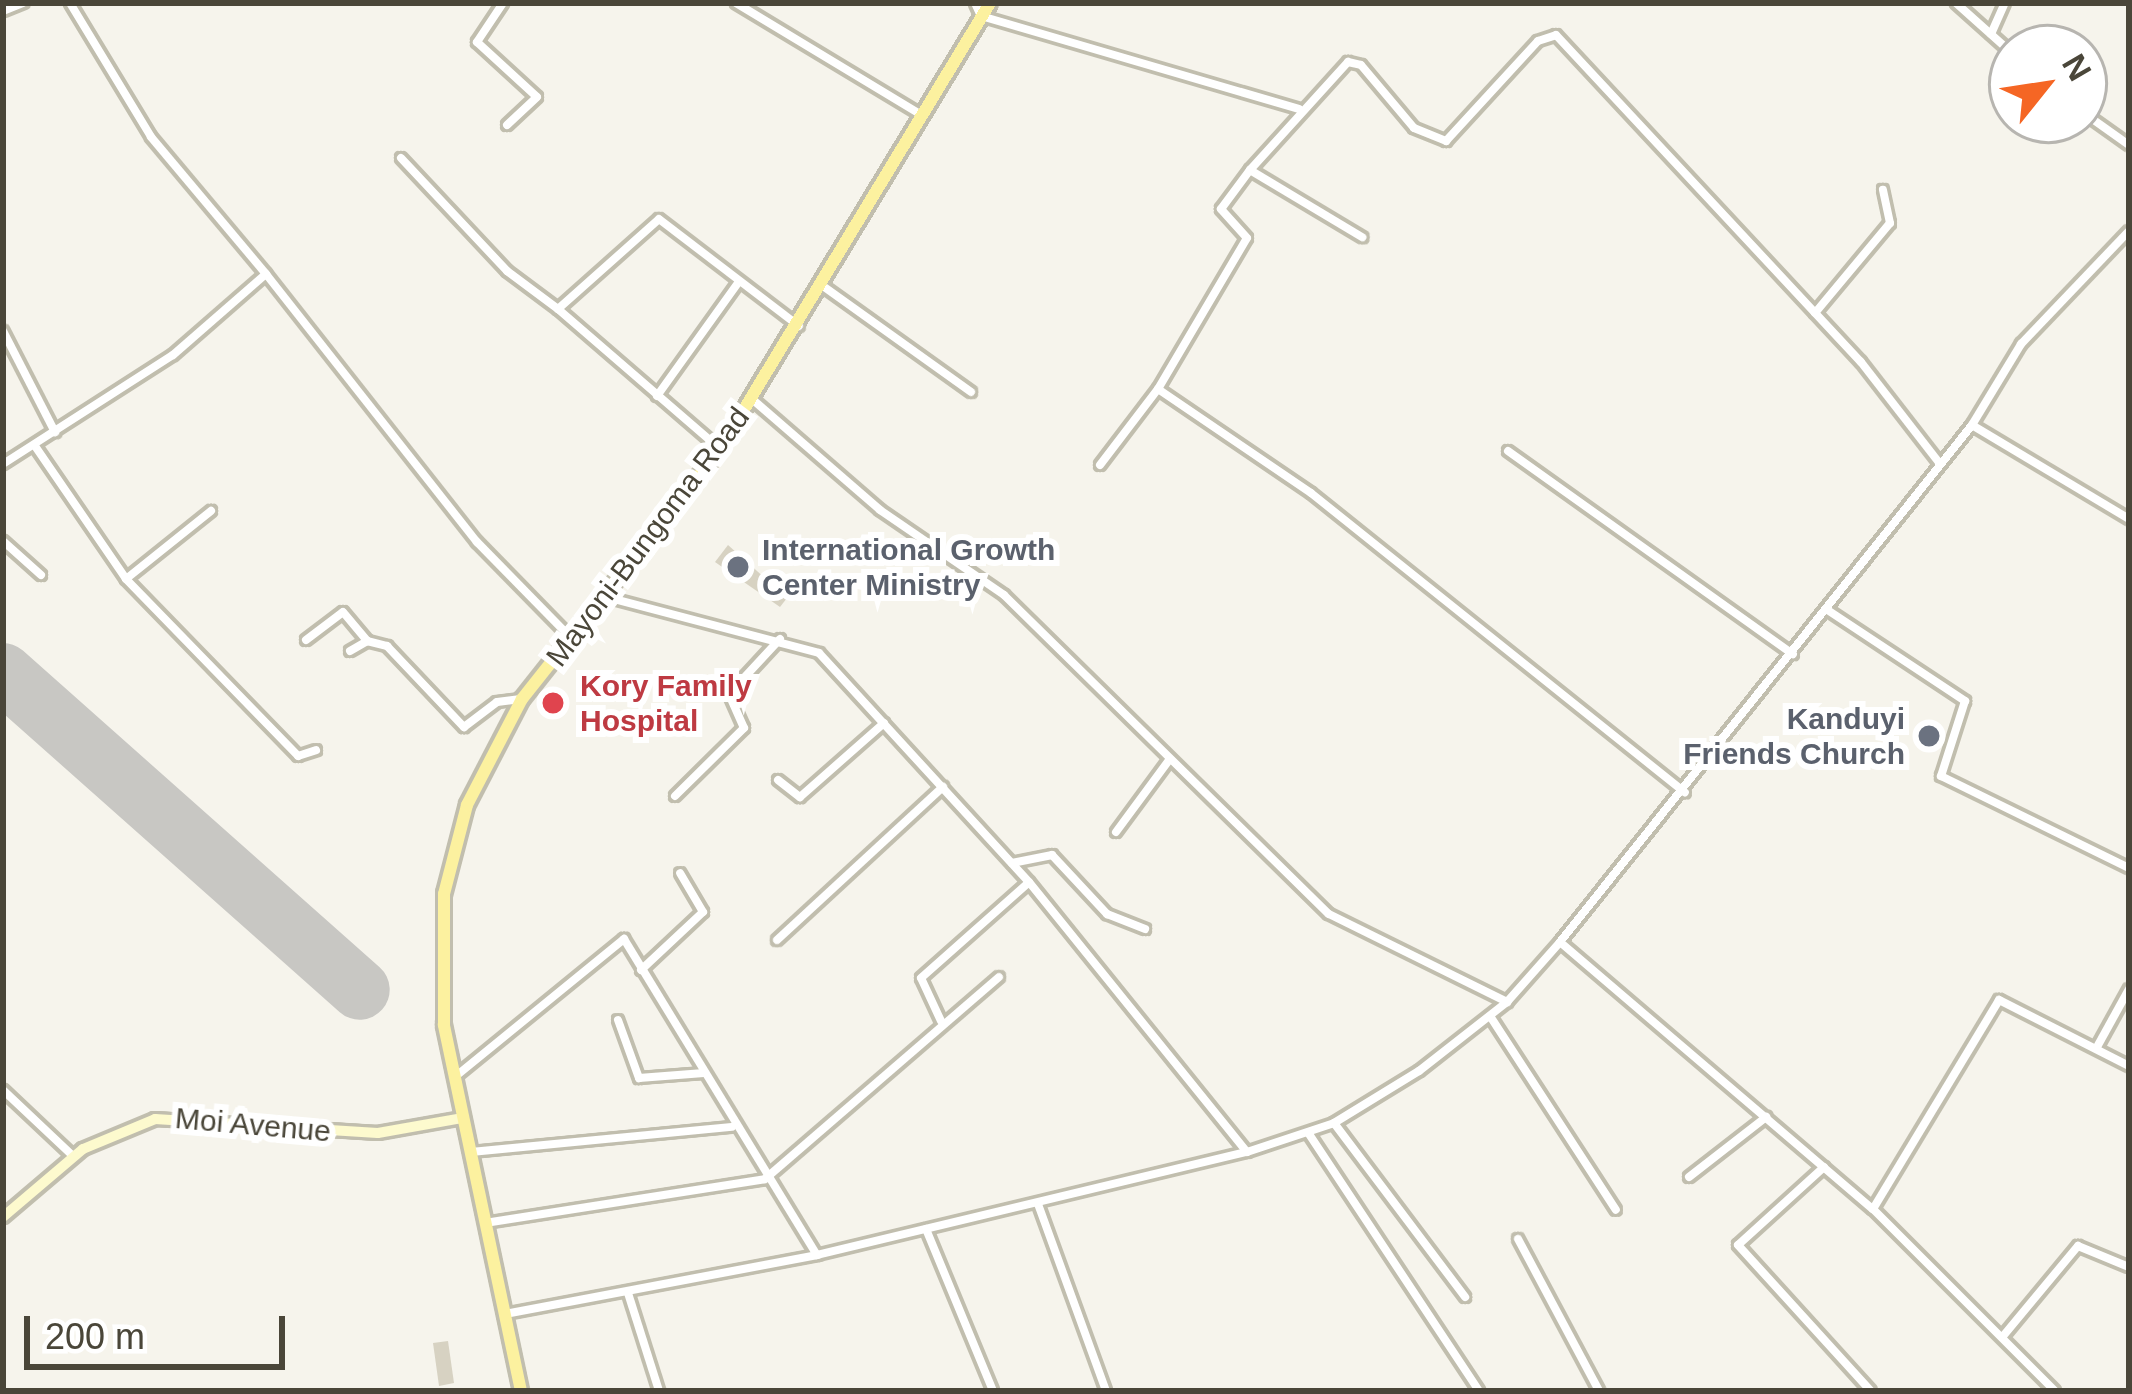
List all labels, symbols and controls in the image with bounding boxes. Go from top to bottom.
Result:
north arrow [1988,24,2108,144]
text: N [2055,48,2099,87]
street label: Mayoni-Bungoma Road [539,400,757,674]
place label: International Growth Center Ministry [762,532,1055,602]
marker: International Growth Center Ministry [725,554,751,580]
place label: Kory Family Hospital [580,668,752,738]
marker: Kory Family Hospital [537,687,569,719]
place label: Kanduyi Friends Church [1683,701,1905,771]
marker: Kanduyi Friends Church [1916,723,1942,749]
street label: Moi Avenue [173,1100,333,1150]
scale bar [30,1292,291,1366]
text: 200 m [45,1316,145,1357]

